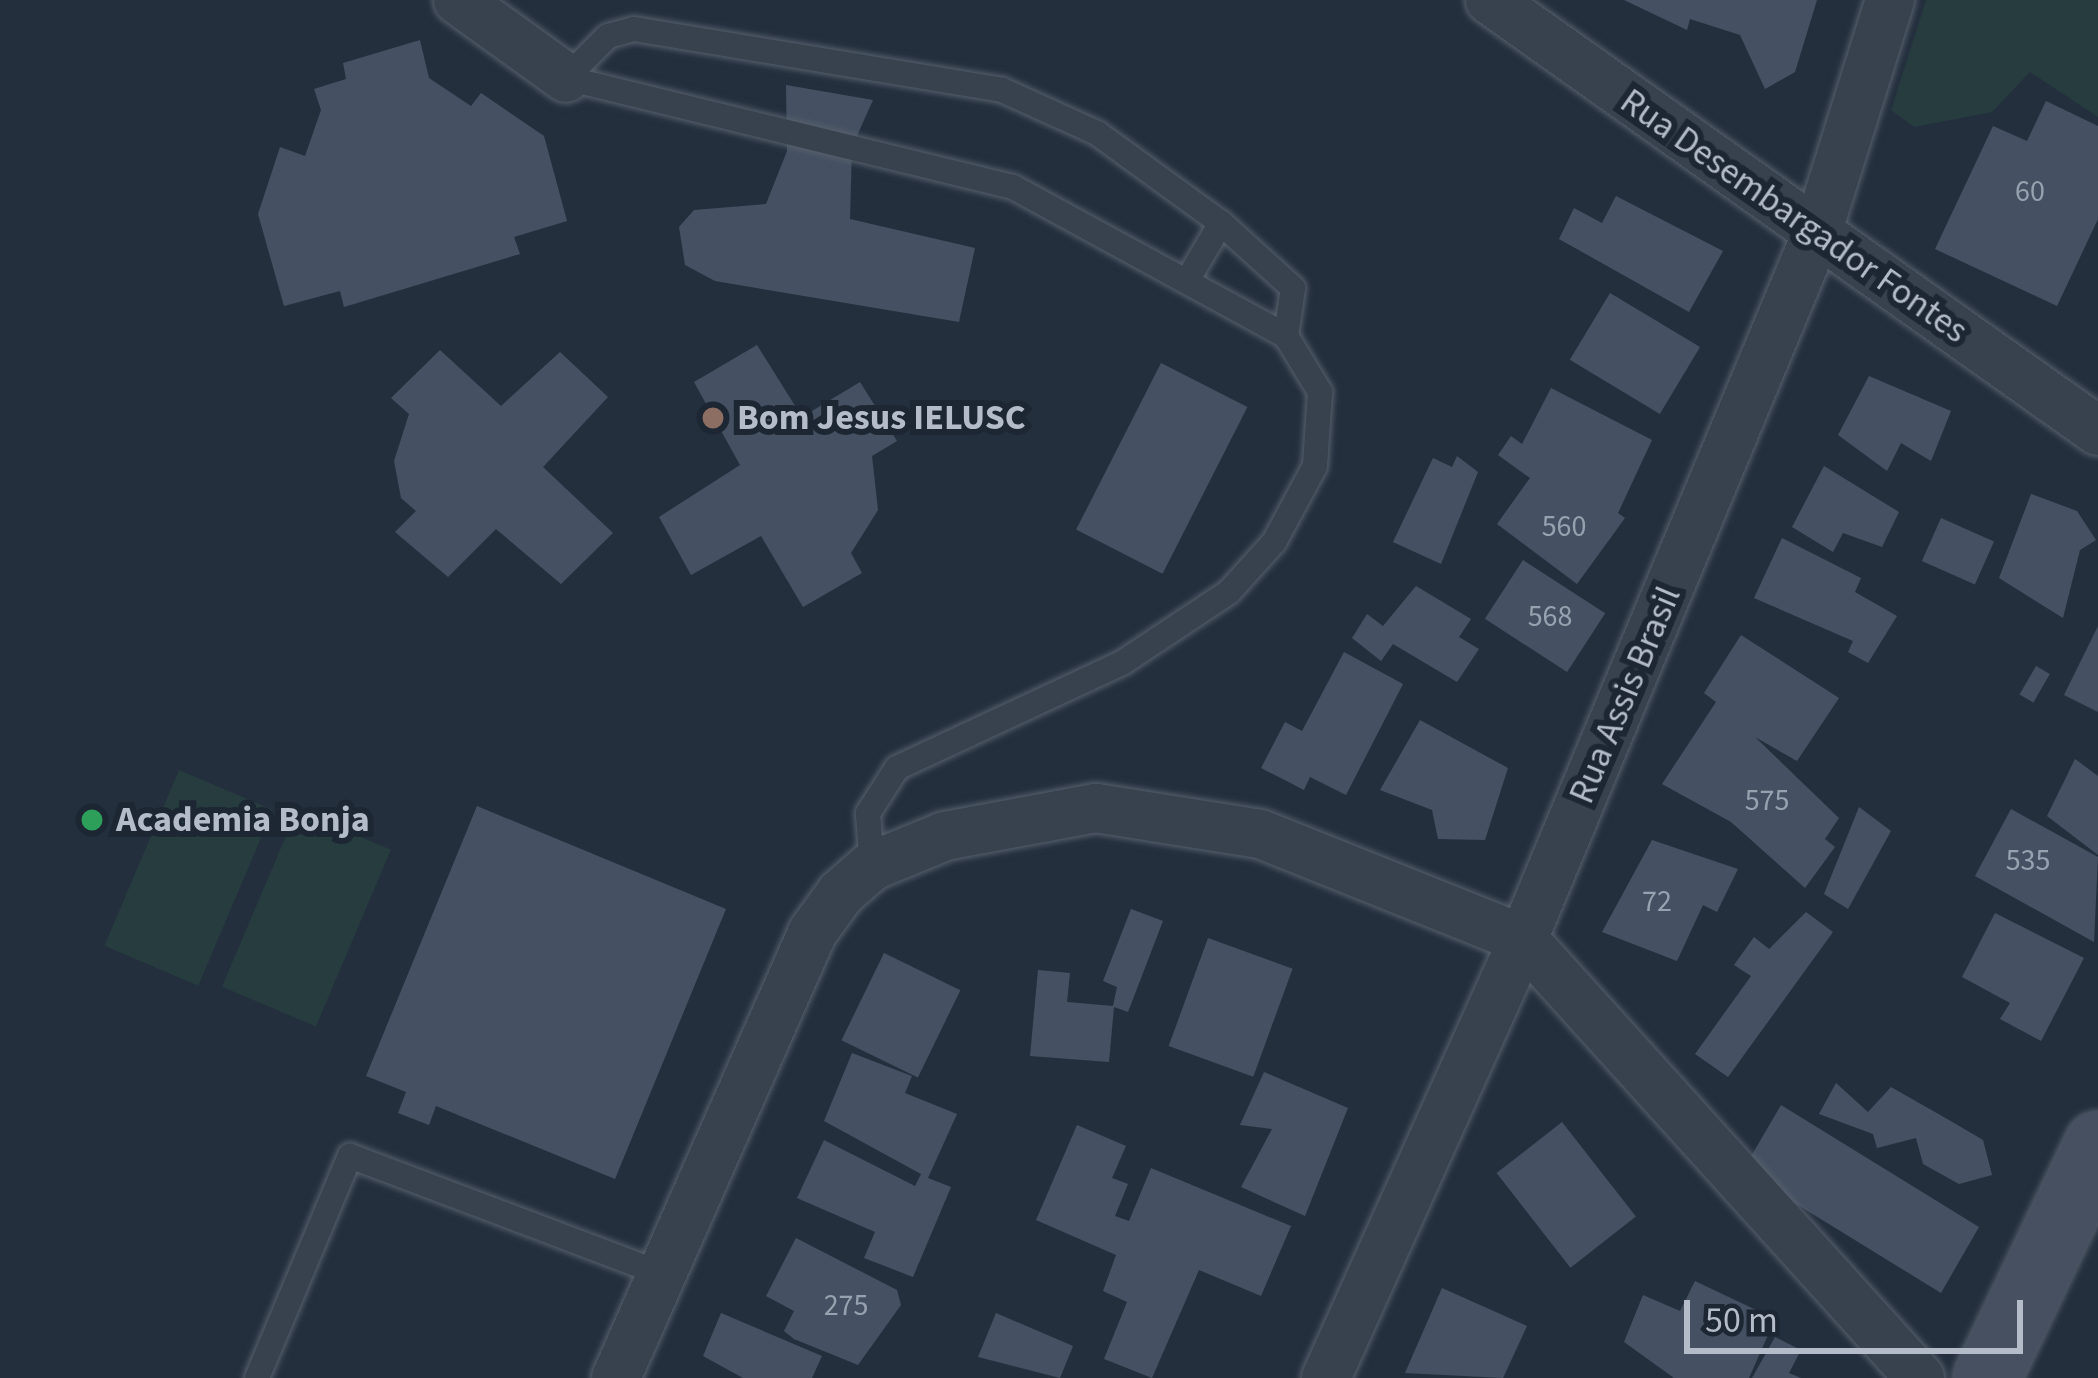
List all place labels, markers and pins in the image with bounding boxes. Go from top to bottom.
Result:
place label: Bom Jesus IELUSC [737,396,1026,440]
marker: Bom Jesus IELUSC [700,405,726,431]
place label: Academia Bonja [116,798,370,842]
marker: Academia Bonja [79,807,105,833]

